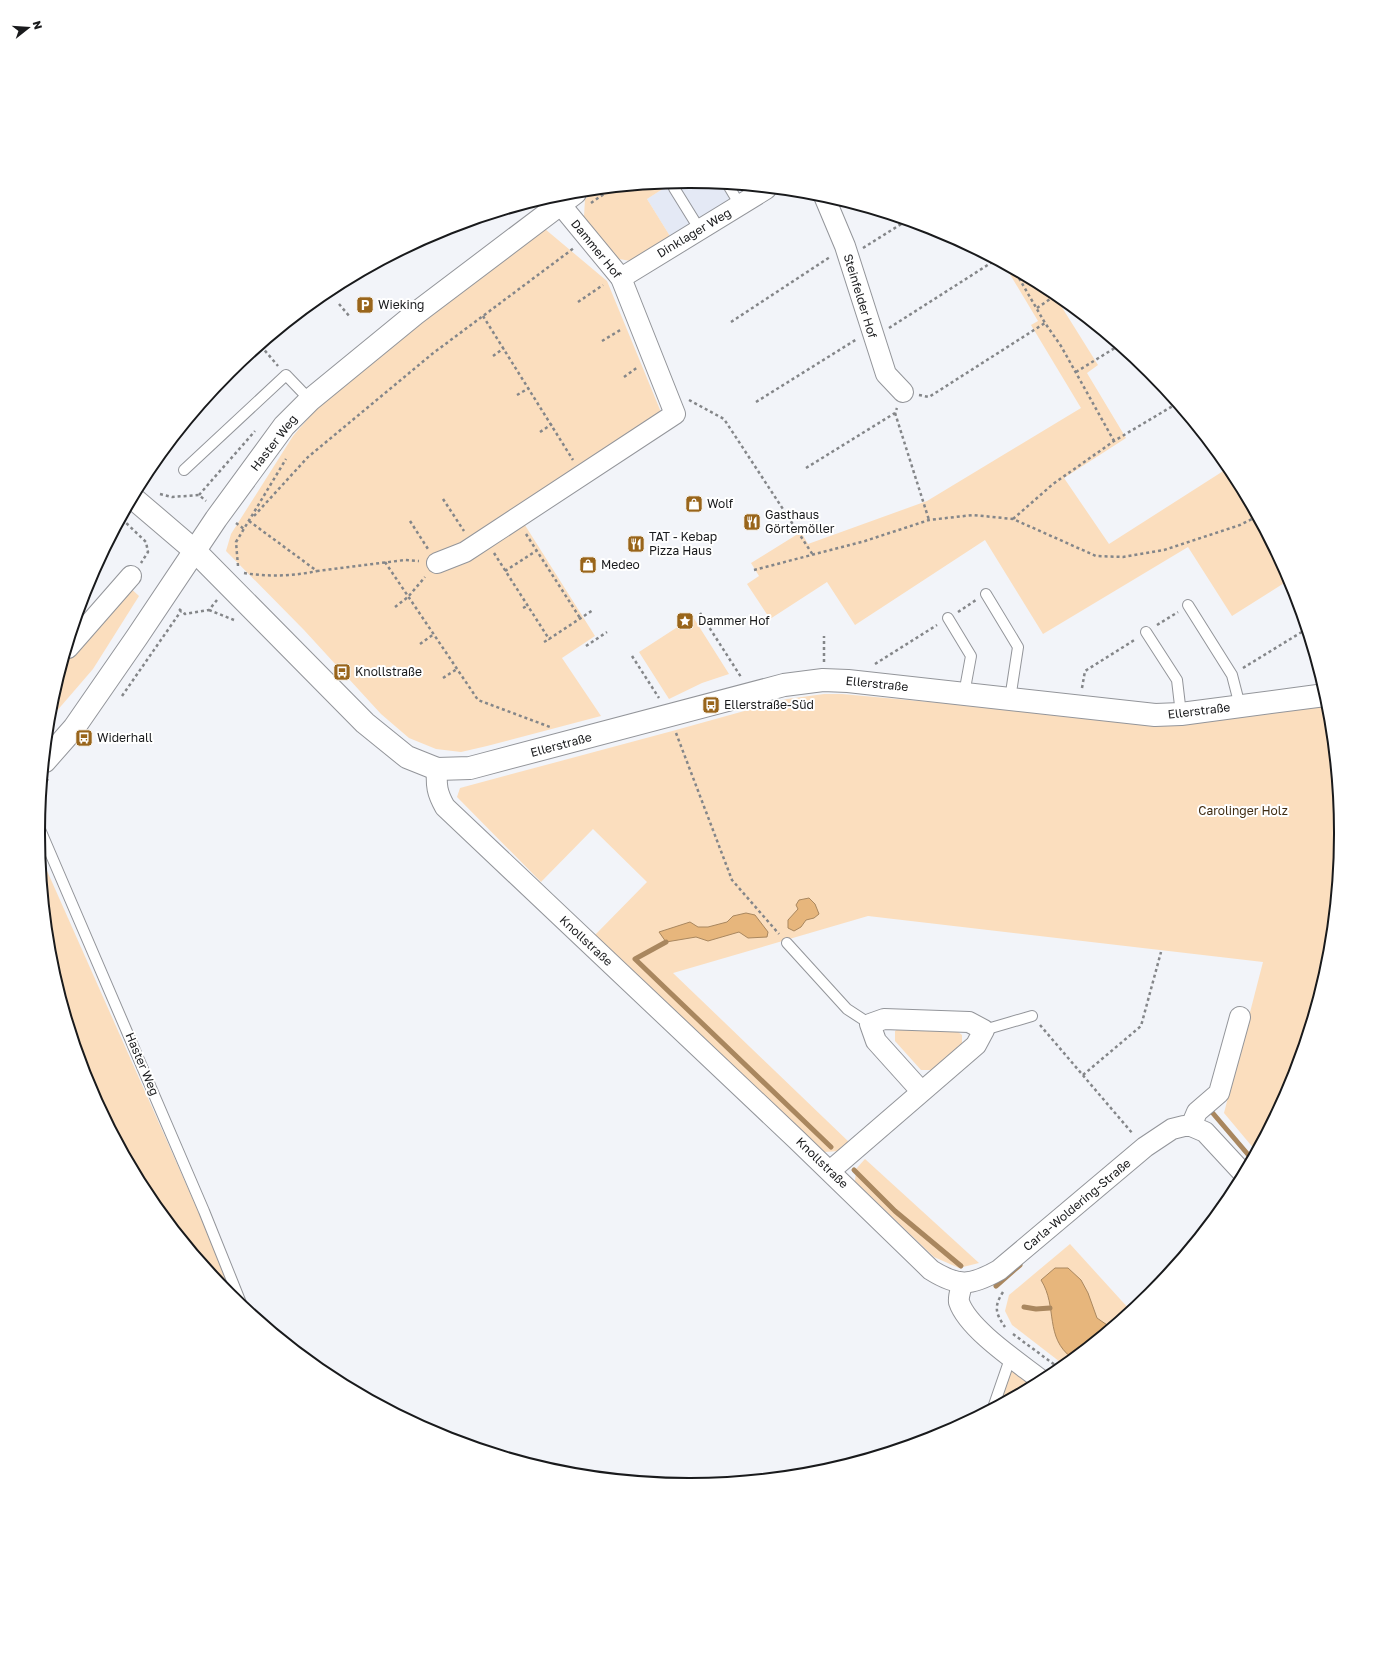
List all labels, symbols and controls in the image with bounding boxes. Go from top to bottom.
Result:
north arrow [8,8,48,48]
text: N [31,19,45,31]
street label: Dinklager Weg [654,205,734,261]
street label: Dammer Hof [568,216,625,282]
street label: Steinfelder Hof [841,252,881,340]
parking icon: Wieking [355,295,375,315]
place label: Wieking [378,297,424,312]
street label: Haster Weg [247,412,300,474]
shop icon: Wolf [684,494,704,514]
place label: Wolf [707,496,734,511]
place label: Gasthaus Görtemöller [765,507,835,536]
restaurant icon: Gasthaus Görtemöller [742,512,762,532]
place label: TAT - Kebap Pizza Haus [649,529,717,558]
restaurant icon: TAT - Kebap Pizza Haus [626,534,646,554]
shop icon: Medeo [578,555,598,575]
place label: Medeo [601,557,640,572]
place icon: Dammer Hof [675,611,695,631]
place label: Dammer Hof [698,613,770,628]
bus stop icon: Knollstraße [332,662,352,682]
place label: Knollstraße [355,664,422,679]
street label: Ellerstraße [845,673,909,694]
bus stop icon: Ellerstraße-Süd [701,695,721,715]
place label: Ellerstraße-Süd [724,697,814,712]
street label: Ellerstraße [1167,699,1231,722]
bus stop icon: Widerhall [74,728,94,748]
street label: Ellerstraße [529,729,593,760]
place label: Widerhall [97,730,153,745]
park label: Carolinger Holz [1198,803,1288,818]
street label: Knollstraße [557,912,616,969]
street label: Haster Weg [122,1030,162,1098]
street label: Knollstraße [793,1134,852,1191]
street label: Carla-Woldering-Straße [1020,1155,1134,1254]

